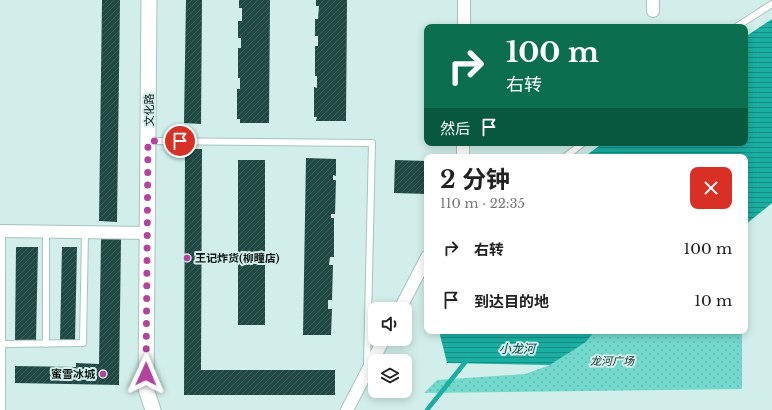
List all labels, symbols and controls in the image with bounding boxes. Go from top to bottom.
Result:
text: 100 m [506,35,599,70]
icon: right [440,40,492,92]
text: 右转 [506,74,542,96]
street label: 文化路 [142,94,156,127]
icon: arrive [478,116,500,138]
text: 然后 [440,119,470,138]
pin [163,124,197,158]
icon: arrive [169,130,191,152]
text: 2 分钟 [440,165,510,194]
button: close [690,167,732,209]
text: 110 m · 22:35 [440,195,525,212]
icon: right [440,237,462,259]
text: 100 m [683,239,732,258]
text: 右转 [474,240,504,259]
place label: 王记炸货(柳疃店) [195,251,280,265]
marker: 王记炸货(柳疃店) [182,253,192,263]
icon: arrive [440,289,462,311]
text: 10 m [694,291,732,310]
text: 到达目的地 [474,292,549,311]
map controls [368,302,412,398]
button: sound [368,302,412,346]
water label: 小龙河 [499,341,537,356]
position arrow [125,353,167,395]
button: layers [368,354,412,398]
park label: 龙河广场 [590,354,635,368]
place label: 蜜雪冰城 [51,367,96,381]
marker: 蜜雪冰城 [98,369,108,379]

